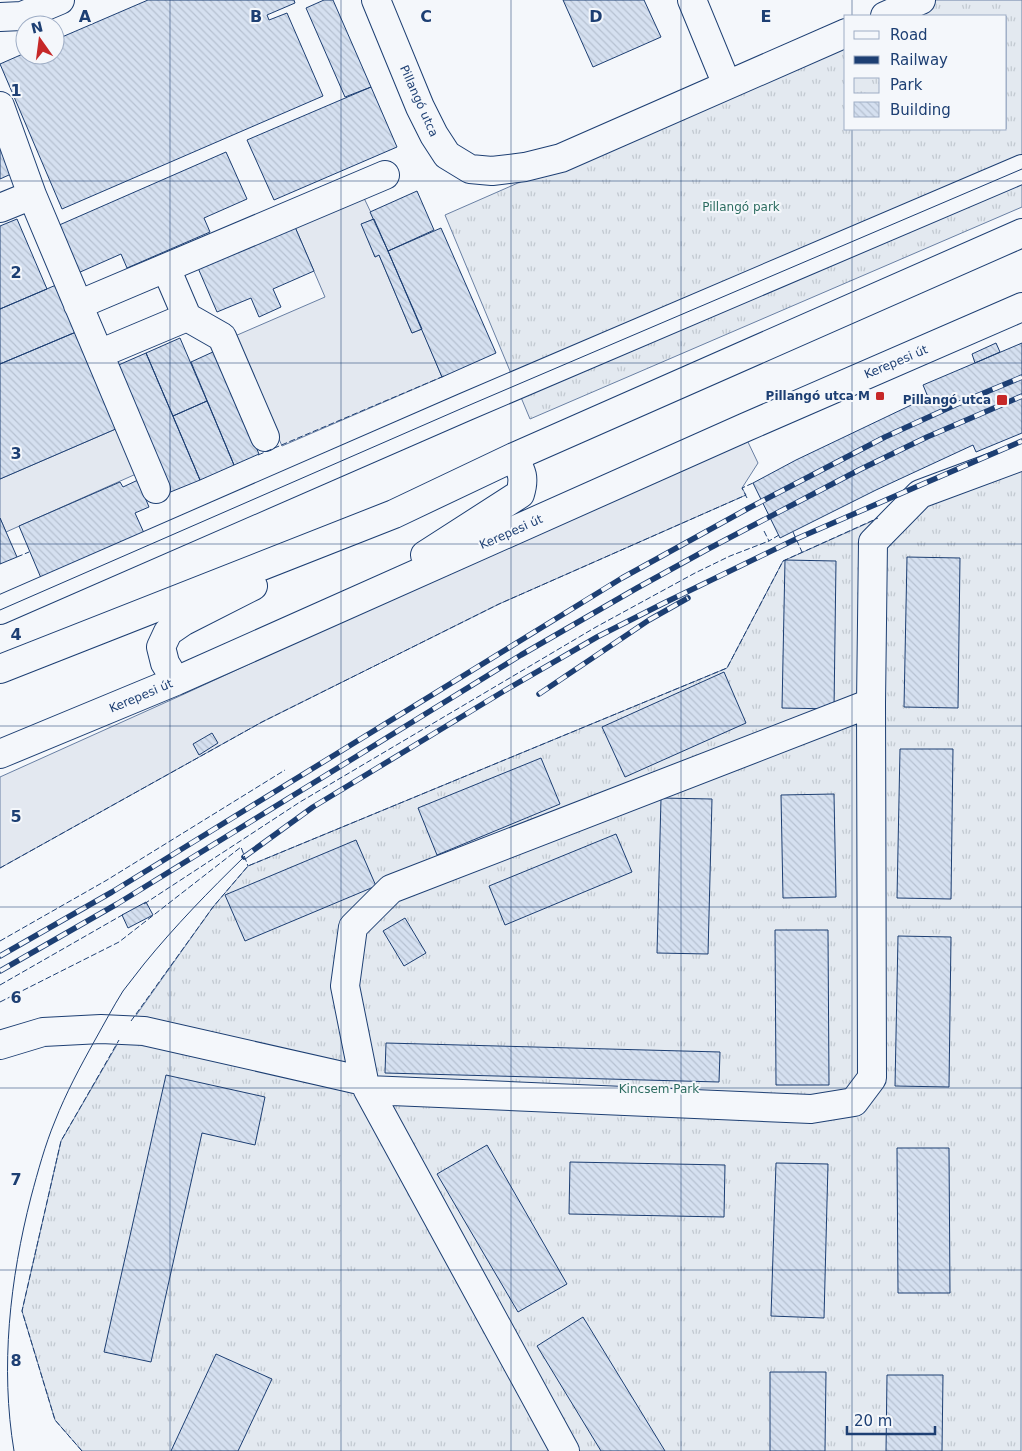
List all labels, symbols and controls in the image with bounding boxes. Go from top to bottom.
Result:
text: A [79,7,92,26]
text: B [250,7,262,26]
text: C [420,7,432,26]
text: D [589,7,603,26]
text: E [761,7,771,26]
north arrow [15,15,65,65]
legend [844,15,1007,130]
text: N [29,18,44,37]
text: Road [890,26,928,44]
text: Railway [890,51,948,69]
street label: Pillangó utca [397,63,441,139]
text: Park [890,76,923,94]
text: 1 [10,81,22,100]
text: Building [890,101,951,119]
park label: Pillangó park [702,200,780,214]
text: 2 [10,263,22,282]
street label: Kerepesi út [862,342,930,382]
place label: Pillangó utca M [766,389,870,403]
marker: Pillangó utca M [874,390,886,402]
place label: Pillangó utca [903,393,991,407]
marker: Pillangó utca [995,393,1009,407]
text: 3 [10,444,22,463]
street label: Kerepesi út [477,512,545,552]
text: 4 [10,625,22,644]
street label: Kerepesi út [107,676,175,716]
text: 5 [10,807,22,826]
text: 6 [10,988,22,1007]
park label: Kincsem Park [619,1082,699,1096]
text: 7 [10,1170,22,1189]
text: 8 [10,1351,22,1370]
scale bar [847,1404,934,1436]
text: 20 m [854,1412,892,1430]

